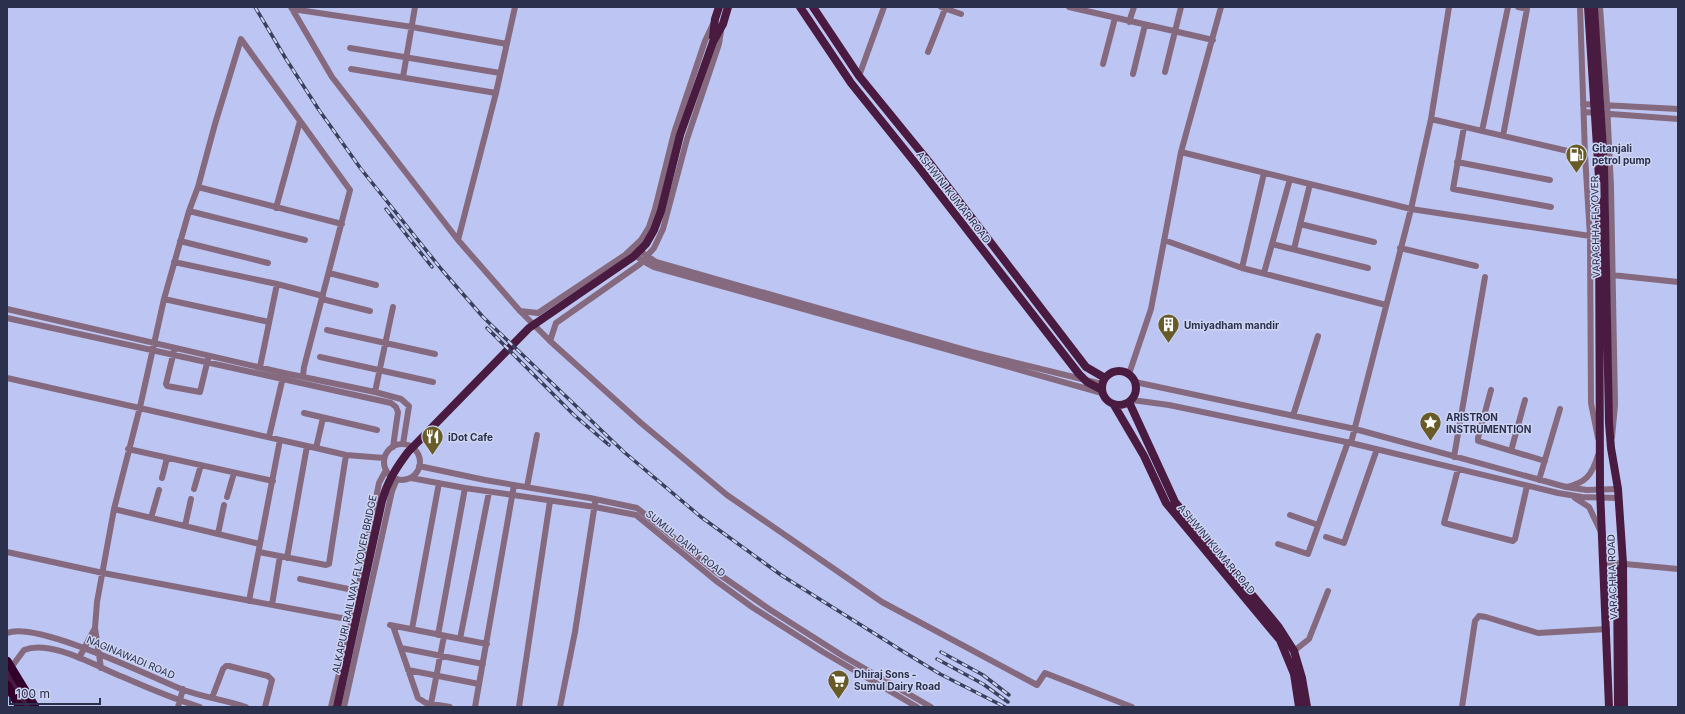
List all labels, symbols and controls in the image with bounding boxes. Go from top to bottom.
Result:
fuel station icon: Gitanjali petrol pump [1564,141,1590,174]
place label: Gitanjali petrol pump [1592,142,1651,166]
street label: ASHWINI KUMAR ROAD [914,149,994,245]
street label: VARACHHA FLYOVER [1588,175,1602,278]
building icon: Umiyadham mandir [1156,312,1182,345]
place label: Umiyadham mandir [1184,319,1279,332]
place icon: ARISTRON INSTRUMENTION [1418,410,1444,443]
place label: ARISTRON INSTRUMENTION [1446,411,1531,435]
restaurant icon: iDot Cafe [419,424,445,457]
place label: iDot Cafe [448,431,493,443]
street label: ALKAPURI RAILWAY FLYOVER BRIDGE [329,494,379,674]
street label: ASHWINI KUMAR ROAD [1176,502,1258,596]
street label: SUMUL DAIRY ROAD [644,507,728,579]
street label: VARACHHA ROAD [1605,534,1619,620]
street label: NAGINAWADI ROAD [85,633,177,681]
supermarket icon: Dhiraj Sons - Sumul Dairy Road [825,667,851,700]
place label: Dhiraj Sons - Sumul Dairy Road [854,668,940,693]
scale bar [10,680,100,706]
text: 100 m [16,686,50,701]

